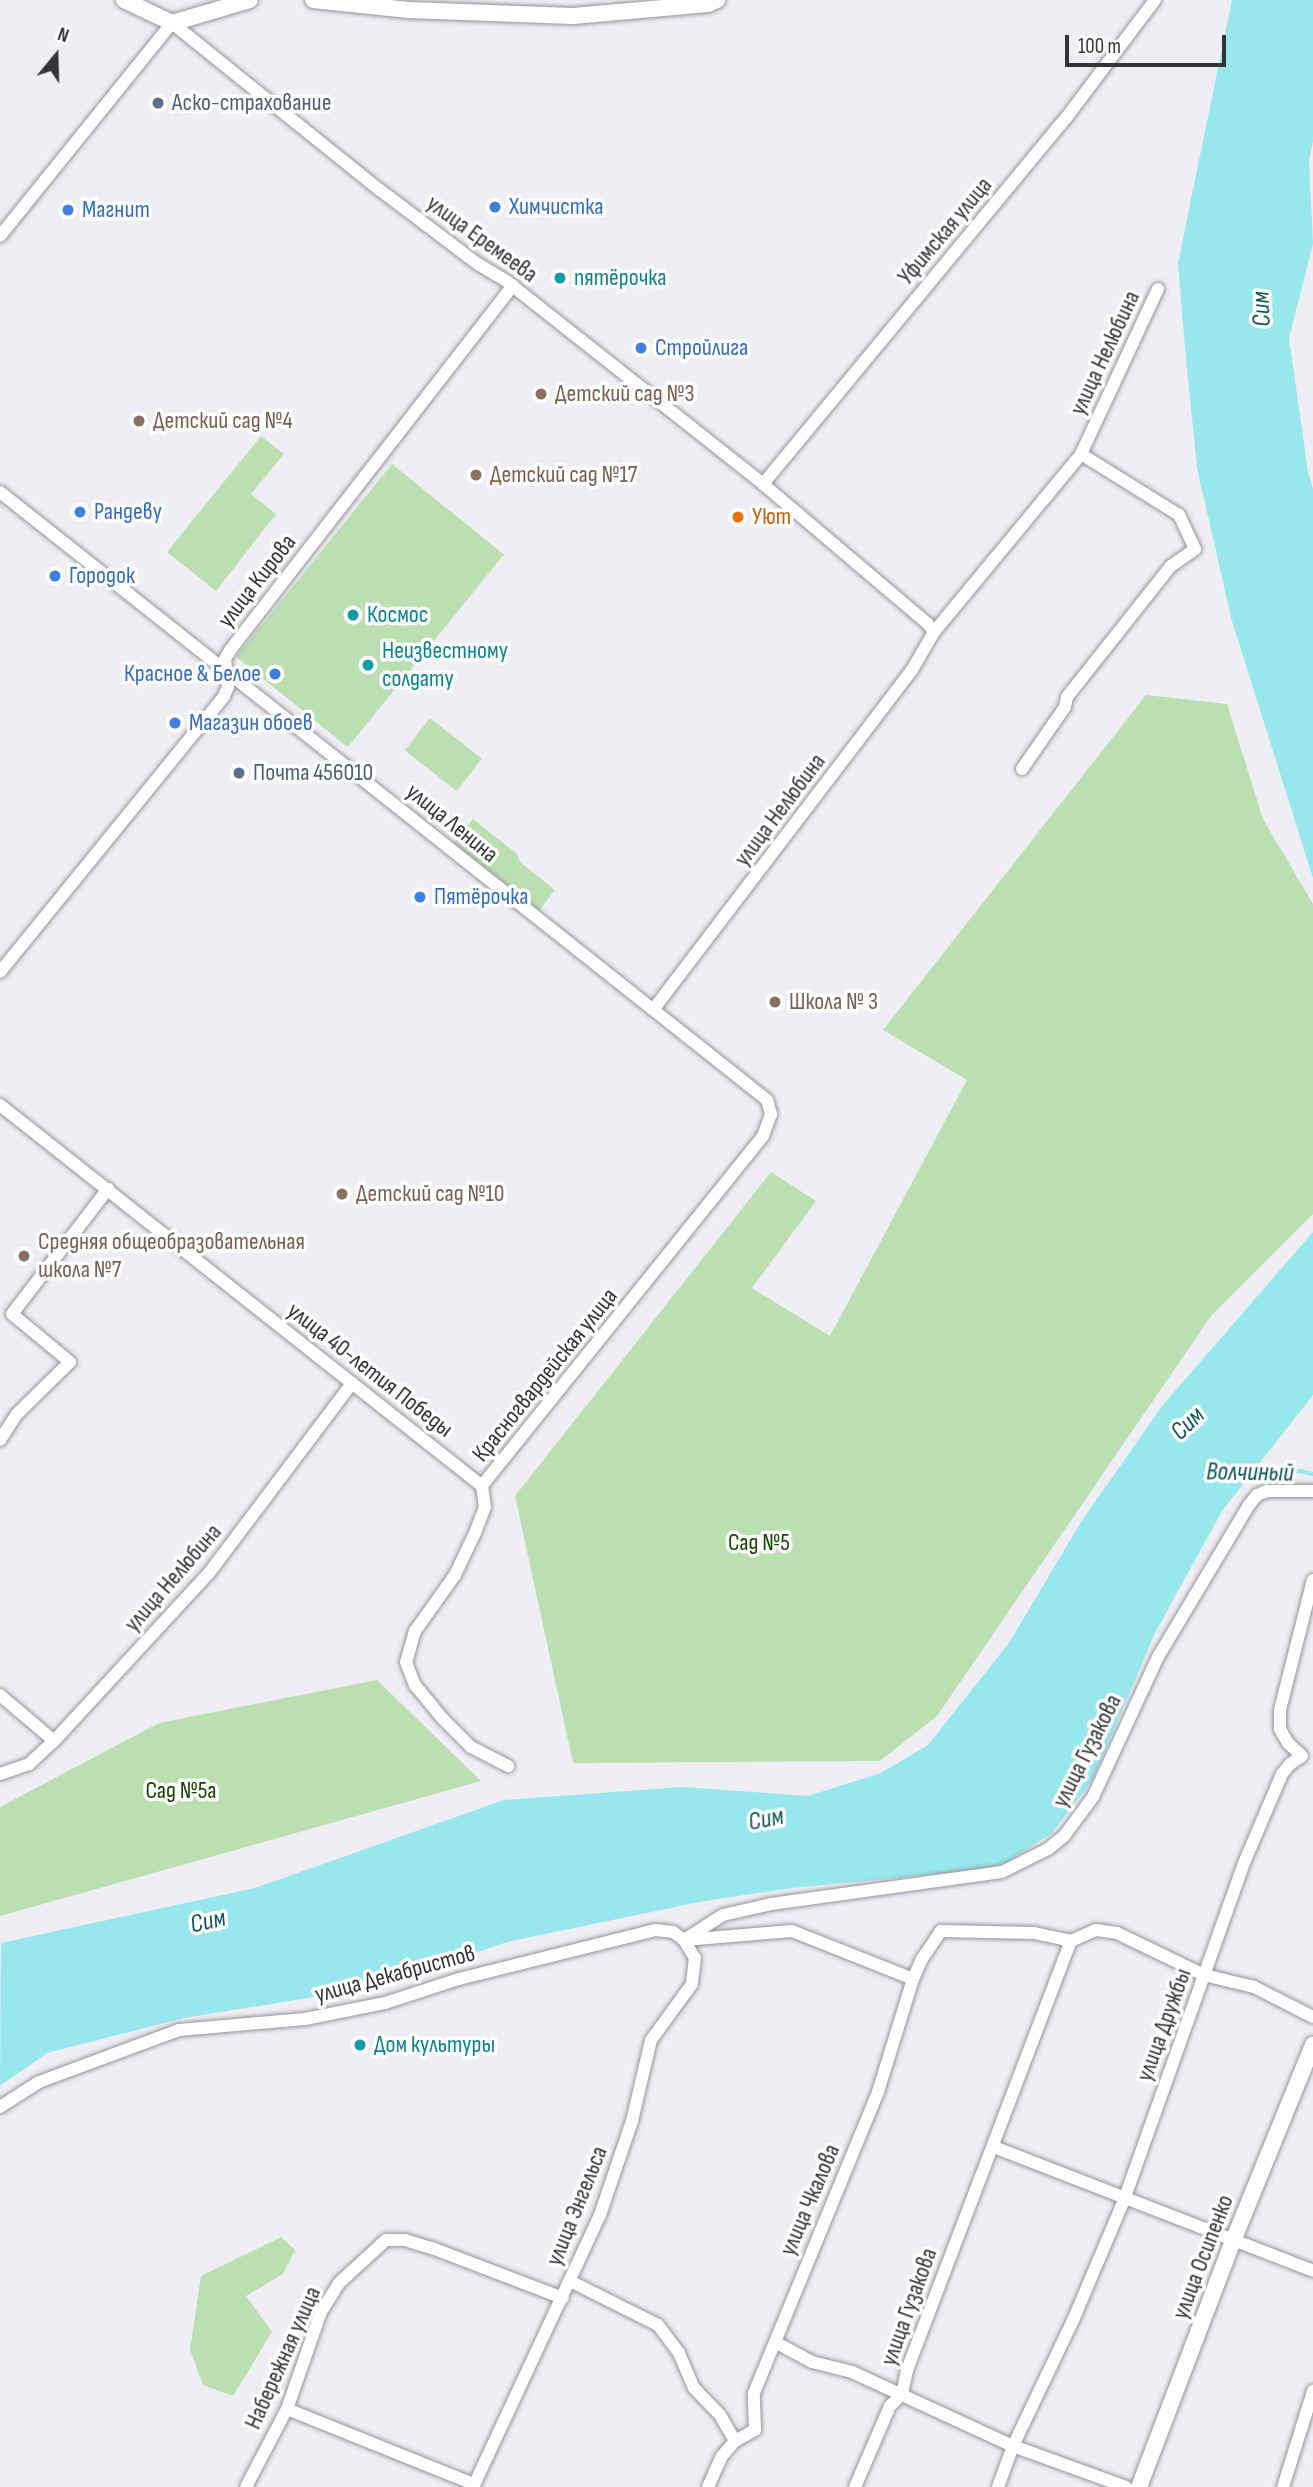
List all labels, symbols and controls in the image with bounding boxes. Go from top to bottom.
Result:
north arrow [21,21,91,91]
scale bar [1068,21,1229,65]
text: N [54,23,72,48]
text: 100 m [1078,34,1121,59]
place label: Аско-страхование [172,89,331,117]
marker: Аско-страхование [150,95,166,111]
street label: Уфимская улица [892,171,998,291]
street label: улица Еремеева [421,189,543,289]
place label: Химчистка [509,193,603,221]
place label: Магнит [82,196,150,224]
marker: Химчистка [487,199,503,215]
marker: Магнит [60,202,76,218]
place label: пятёрочка [574,264,666,292]
marker: пятёрочка [552,270,568,286]
street label: улица Нелюбина [1064,286,1146,420]
water label: Сим [1246,291,1278,327]
place label: Стройлига [655,334,748,362]
marker: Стройлига [633,340,649,356]
place label: Детский сад №3 [555,380,695,408]
marker: Детский сад №3 [533,386,549,402]
place label: Детский сад №4 [153,407,292,435]
marker: Детский сад №4 [131,413,147,429]
place label: Детский сад №17 [490,461,637,489]
marker: Детский сад №17 [468,467,484,483]
place label: Рандеву [94,498,162,526]
place label: Уют [752,503,791,531]
marker: Рандеву [72,504,88,520]
marker: Уют [730,509,746,525]
street label: улица Кирова [212,529,302,633]
place label: Городок [69,562,135,590]
marker: Городок [47,568,63,584]
place label: Космос [367,601,428,629]
marker: Космос [345,607,361,623]
place label: Неизвестному солдату [382,637,508,693]
marker: Неизвестному солдату [360,657,376,673]
place label: Красное & Белое [124,660,261,688]
marker: Красное & Белое [267,666,283,682]
place label: Магазин обоев [189,709,313,737]
marker: Магазин обоев [167,715,183,731]
street label: улица Нелюбина [728,748,832,872]
place label: Почта 456010 [253,759,373,787]
marker: Почта 456010 [231,765,247,781]
street label: улица Ленина [400,777,504,869]
place label: Пятёрочка [434,883,528,911]
marker: Пятёрочка [412,889,428,905]
place label: Школа № 3 [789,988,878,1016]
marker: Школа № 3 [767,994,783,1010]
place label: Детский сад №10 [356,1180,505,1208]
marker: Детский сад №10 [334,1186,350,1202]
place label: Средняя общеобразовательная школа №7 [38,1228,305,1284]
marker: Средняя общеобразовательная школа №7 [16,1248,32,1264]
street label: Красногвардейская улица [466,1282,624,1468]
street label: улица 40-летия Победы [281,1296,459,1444]
water label: Сим [1164,1400,1212,1448]
water label: Волчиный [1206,1457,1294,1489]
street label: улица Нелюбина [118,1518,228,1638]
park label: Сад №5 [728,1529,790,1557]
street label: улица Гузакова [1046,1690,1128,1812]
park label: Сад №5а [145,1777,217,1805]
water label: Сим [746,1801,786,1839]
water label: Сим [187,1903,229,1941]
street label: улица Декабристов [312,1939,478,2009]
street label: улица Дружбы [1130,1965,1198,2085]
place label: Дом культуры [374,2031,495,2059]
marker: Дом культуры [352,2037,368,2053]
street label: улица Чкалова [774,2140,846,2260]
street label: улица Энгельса [540,2142,614,2270]
street label: улица Осипенко [1166,2191,1240,2323]
street label: улица Гузакова [874,2244,944,2370]
street label: Набережная улица [239,2282,327,2434]

